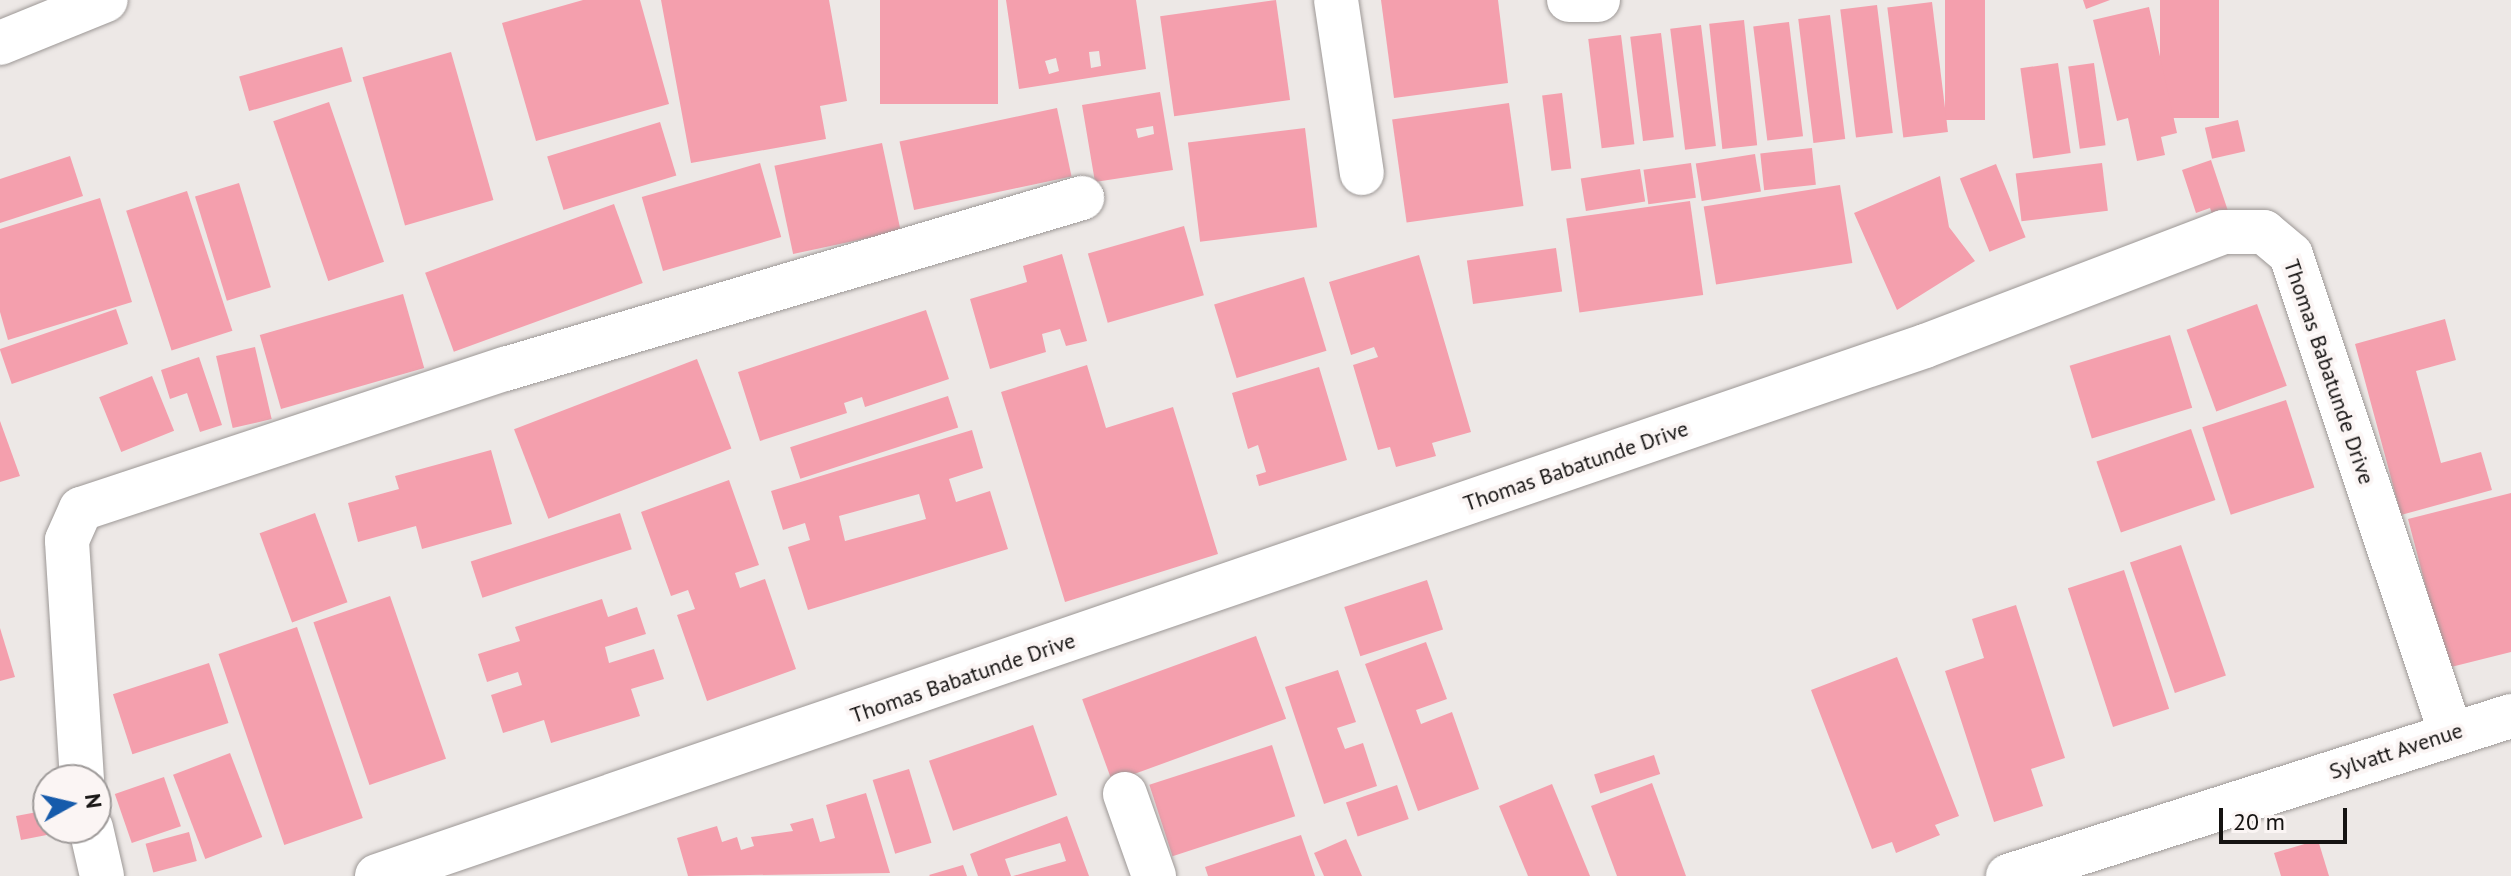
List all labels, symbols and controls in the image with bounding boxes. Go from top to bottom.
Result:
street label: Thomas Babatunde Drive [2278,256,2380,488]
street label: Thomas Babatunde Drive [1460,415,1692,517]
street label: Thomas Babatunde Drive [847,627,1079,729]
street label: Sylvatt Avenue [2326,717,2466,785]
north arrow [32,764,112,844]
text: N [79,792,109,810]
scale bar [2223,792,2351,842]
text: 20 m [2233,806,2285,837]

